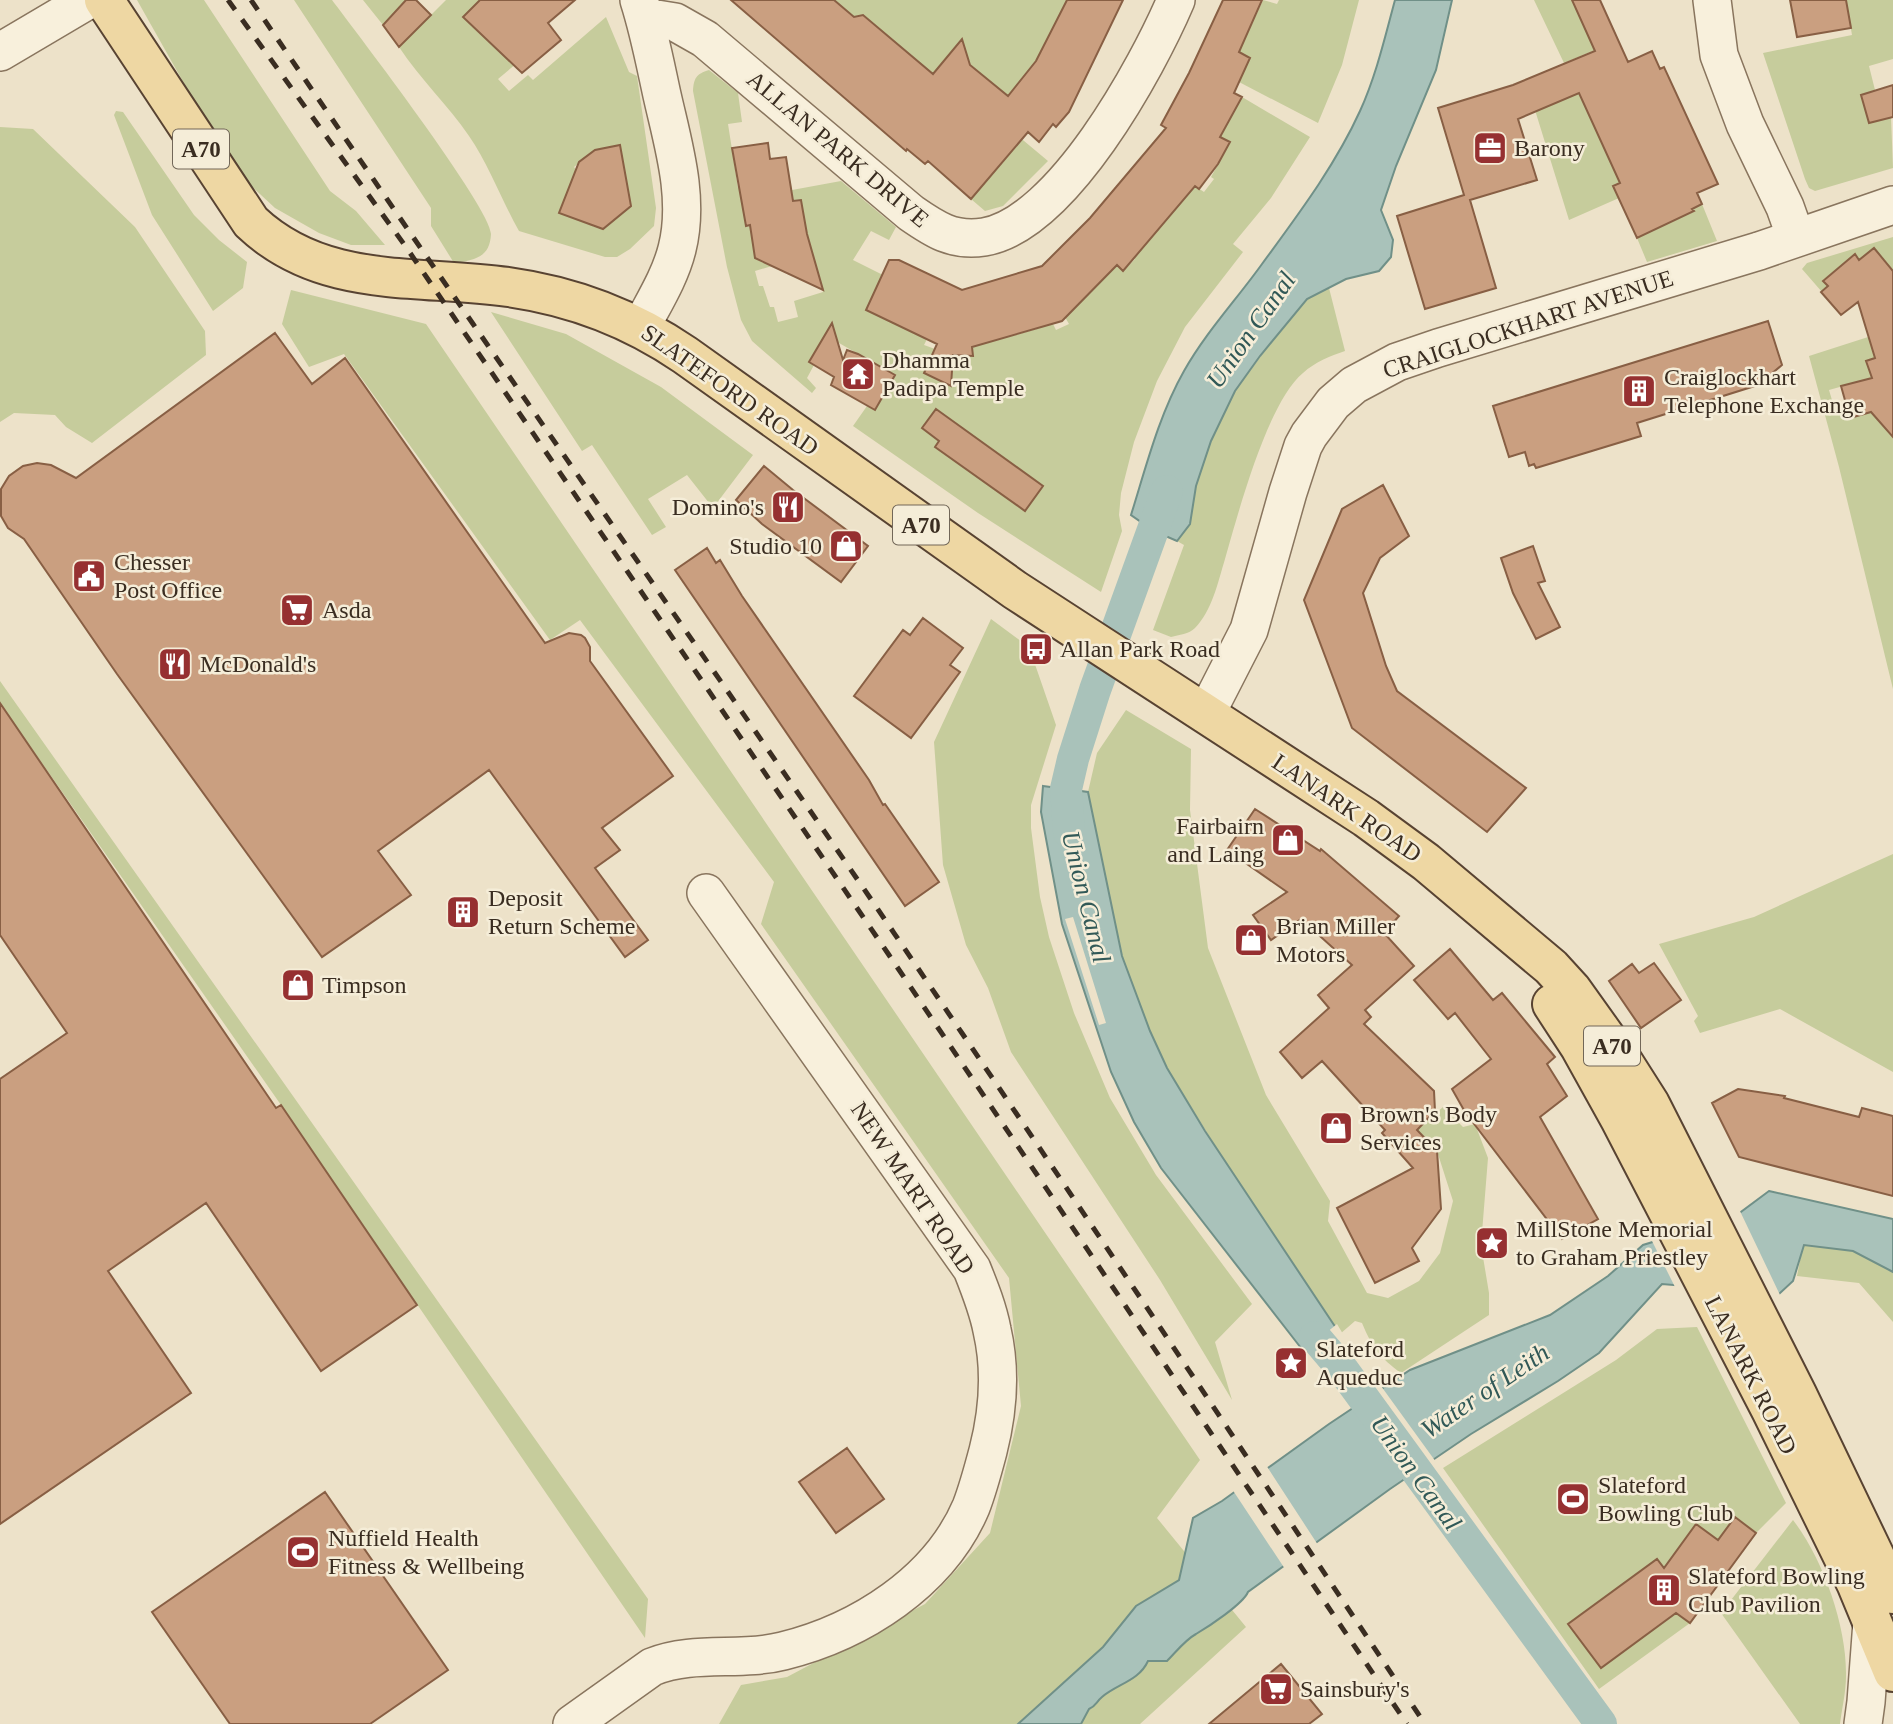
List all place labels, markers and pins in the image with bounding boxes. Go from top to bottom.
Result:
office icon: Barony [1471,129,1509,167]
place label: Barony [1514,135,1585,161]
place label: Dhamma Padipa Temple [882,347,1025,401]
temple icon: Dhamma Padipa Temple [839,355,877,393]
place label: Craiglockhart Telephone Exchange [1664,364,1864,418]
building icon: Craiglockhart Telephone Exchange [1620,372,1658,410]
restaurant icon: Domino's [769,488,807,526]
place label: Domino's [672,494,764,520]
shop icon: Studio 10 [827,527,865,565]
place label: Studio 10 [729,533,822,559]
place label: Chesser Post Office [114,549,222,603]
public building icon: Chesser Post Office [70,557,108,595]
supermarket icon: Asda [278,591,316,629]
place label: Asda [322,597,372,623]
bus stop icon: Allan Park Road [1017,630,1055,668]
place label: Allan Park Road [1060,636,1220,662]
restaurant icon: McDonald's [156,645,194,683]
place label: McDonald's [200,651,316,677]
place label: Fairbairn and Laing [1167,813,1264,867]
shop icon: Fairbairn and Laing [1269,821,1307,859]
place label: Deposit Return Scheme [488,885,635,939]
building icon: Deposit Return Scheme [444,893,482,931]
place label: Brian Miller Motors [1276,913,1395,967]
shop icon: Brian Miller Motors [1232,921,1270,959]
shop icon: Timpson [279,966,317,1004]
place label: Timpson [322,972,407,998]
place label: Brown's Body Services [1360,1101,1497,1155]
shop icon: Brown's Body Services [1317,1109,1355,1147]
place label: MillStone Memorial to Graham Priestley [1516,1216,1713,1270]
place icon: MillStone Memorial to Graham Priestley [1473,1224,1511,1262]
place label: Slateford Aqueduc [1316,1336,1404,1390]
place icon: Slateford Aqueduc [1272,1344,1310,1382]
place label: Slateford Bowling Club [1598,1472,1733,1526]
sports icon: Slateford Bowling Club [1554,1480,1592,1518]
place label: Nuffield Health Fitness & Wellbeing [328,1525,524,1579]
sports icon: Nuffield Health Fitness & Wellbeing [284,1533,322,1571]
place label: Slateford Bowling Club Pavilion [1688,1563,1865,1617]
building icon: Slateford Bowling Club Pavilion [1645,1571,1683,1609]
supermarket icon: Sainsbury's [1257,1670,1295,1708]
place label: Sainsbury's [1300,1676,1410,1702]

